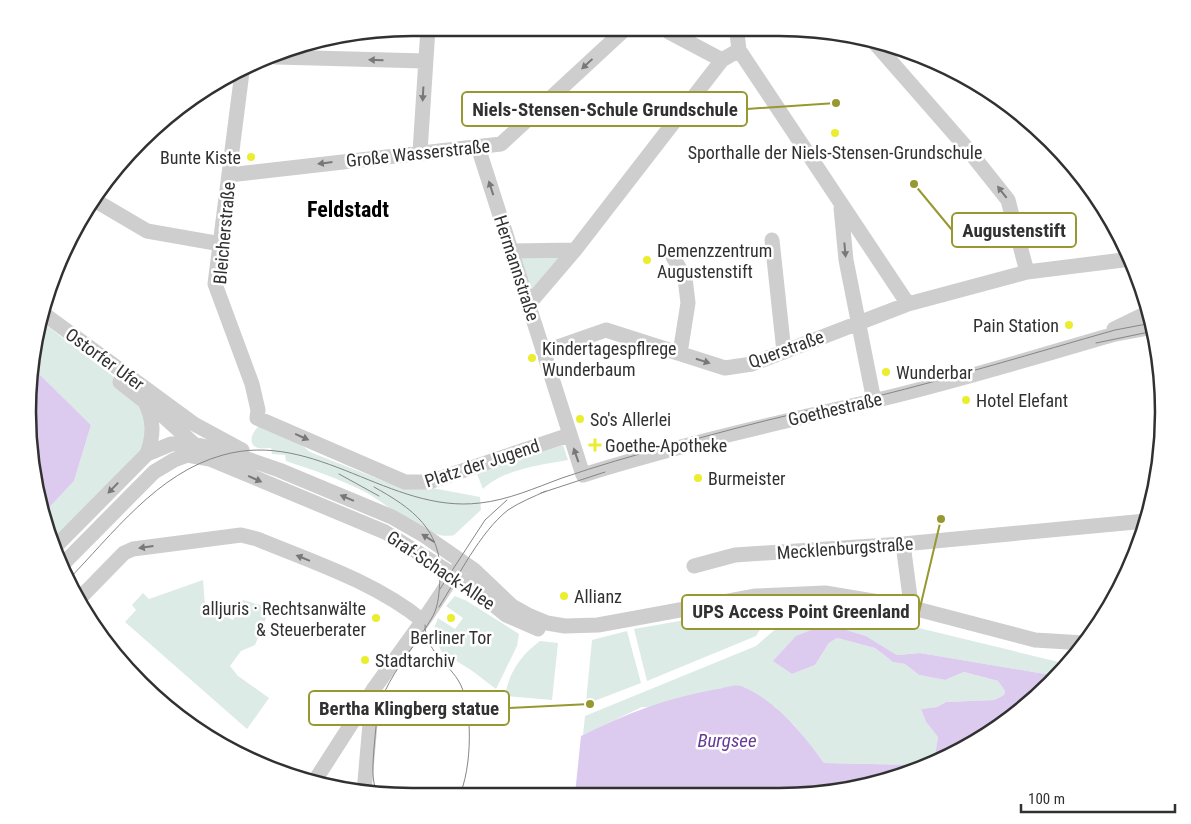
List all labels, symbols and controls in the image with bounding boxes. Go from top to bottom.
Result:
one-way arrow [368,55,384,63]
one-way arrow [581,58,593,70]
one-way arrow [419,86,427,102]
callout: Niels-Stensen-Schule Grundschule [462,92,747,126]
text: Niels-Stensen-Schule Grundschule [472,98,738,121]
marker: Sporthalle der Niels-Stensen-Grundschule [829,127,841,139]
street label: Große Wasserstraße [345,135,491,171]
place label: Sporthalle der Niels-Stensen-Grundschule [688,142,982,163]
place label: Bunte Kiste [160,147,241,168]
marker: Bunte Kiste [245,151,257,163]
one-way arrow [317,159,333,167]
one-way arrow [487,180,495,195]
street label: Bleicherstraße [209,181,239,285]
one-way arrow [996,186,1007,199]
district label: Feldstadt [307,197,389,222]
street label: Hermannstraße [490,213,544,323]
callout: Augustenstift [952,213,1076,247]
text: Augustenstift [962,219,1066,242]
place label: Demenzzentrum Augustenstift [657,240,772,282]
one-way arrow [841,243,849,259]
marker: Demenzzentrum Augustenstift [641,254,653,266]
place label: Pain Station [973,315,1059,336]
marker: Pain Station [1063,319,1075,331]
street label: Ostorfer Ufer [62,323,149,395]
street label: Querstraße [745,326,827,372]
place label: Kindertagespflrege Wunderbaum [542,338,676,380]
marker: Kindertagespflrege Wunderbaum [526,352,538,364]
one-way arrow [695,358,710,365]
place label: Wunderbar [896,362,973,383]
marker: Wunderbar [880,366,892,378]
street label: Goethestraße [786,388,884,430]
place label: Hotel Elefant [976,390,1068,411]
marker: Hotel Elefant [960,394,972,406]
place label: So's Allerlei [590,409,671,430]
marker: So's Allerlei [574,413,586,425]
one-way arrow [295,434,309,442]
street label: Platz der Jugend [422,435,542,491]
place label: Goethe-Apotheke [605,435,727,456]
marker: Goethe-Apotheke [589,439,601,451]
one-way arrow [572,447,580,462]
place label: Burmeister [708,468,786,489]
marker: Burmeister [692,472,704,484]
one-way arrow [248,475,262,483]
one-way arrow [107,482,119,494]
one-way arrow [340,494,354,502]
street label: Graf-Schack-Allee [383,526,499,614]
one-way arrow [421,533,435,543]
street label: Mecklenburgstraße [776,533,914,563]
one-way arrow [137,544,153,552]
one-way arrow [295,554,310,562]
place label: Allianz [574,586,622,607]
marker: Allianz [558,590,570,602]
callout: UPS Access Point Greenland [682,595,919,629]
place label: alljuris · Rechtsanwälte & Steuerberater [202,598,367,640]
text: UPS Access Point Greenland [692,600,910,623]
marker: alljuris · Rechtsanwälte & Steuerberater [370,612,382,624]
marker: Berliner Tor [445,612,457,624]
place label: Berliner Tor [410,627,492,648]
place label: Stadtarchiv [375,650,456,671]
marker: Stadtarchiv [359,654,371,666]
callout: Bertha Klingberg statue [309,691,509,725]
text: Bertha Klingberg statue [319,697,499,720]
water label: Burgsee [697,729,757,752]
scale bar [1021,782,1175,814]
text: 100 m [1028,790,1065,808]

